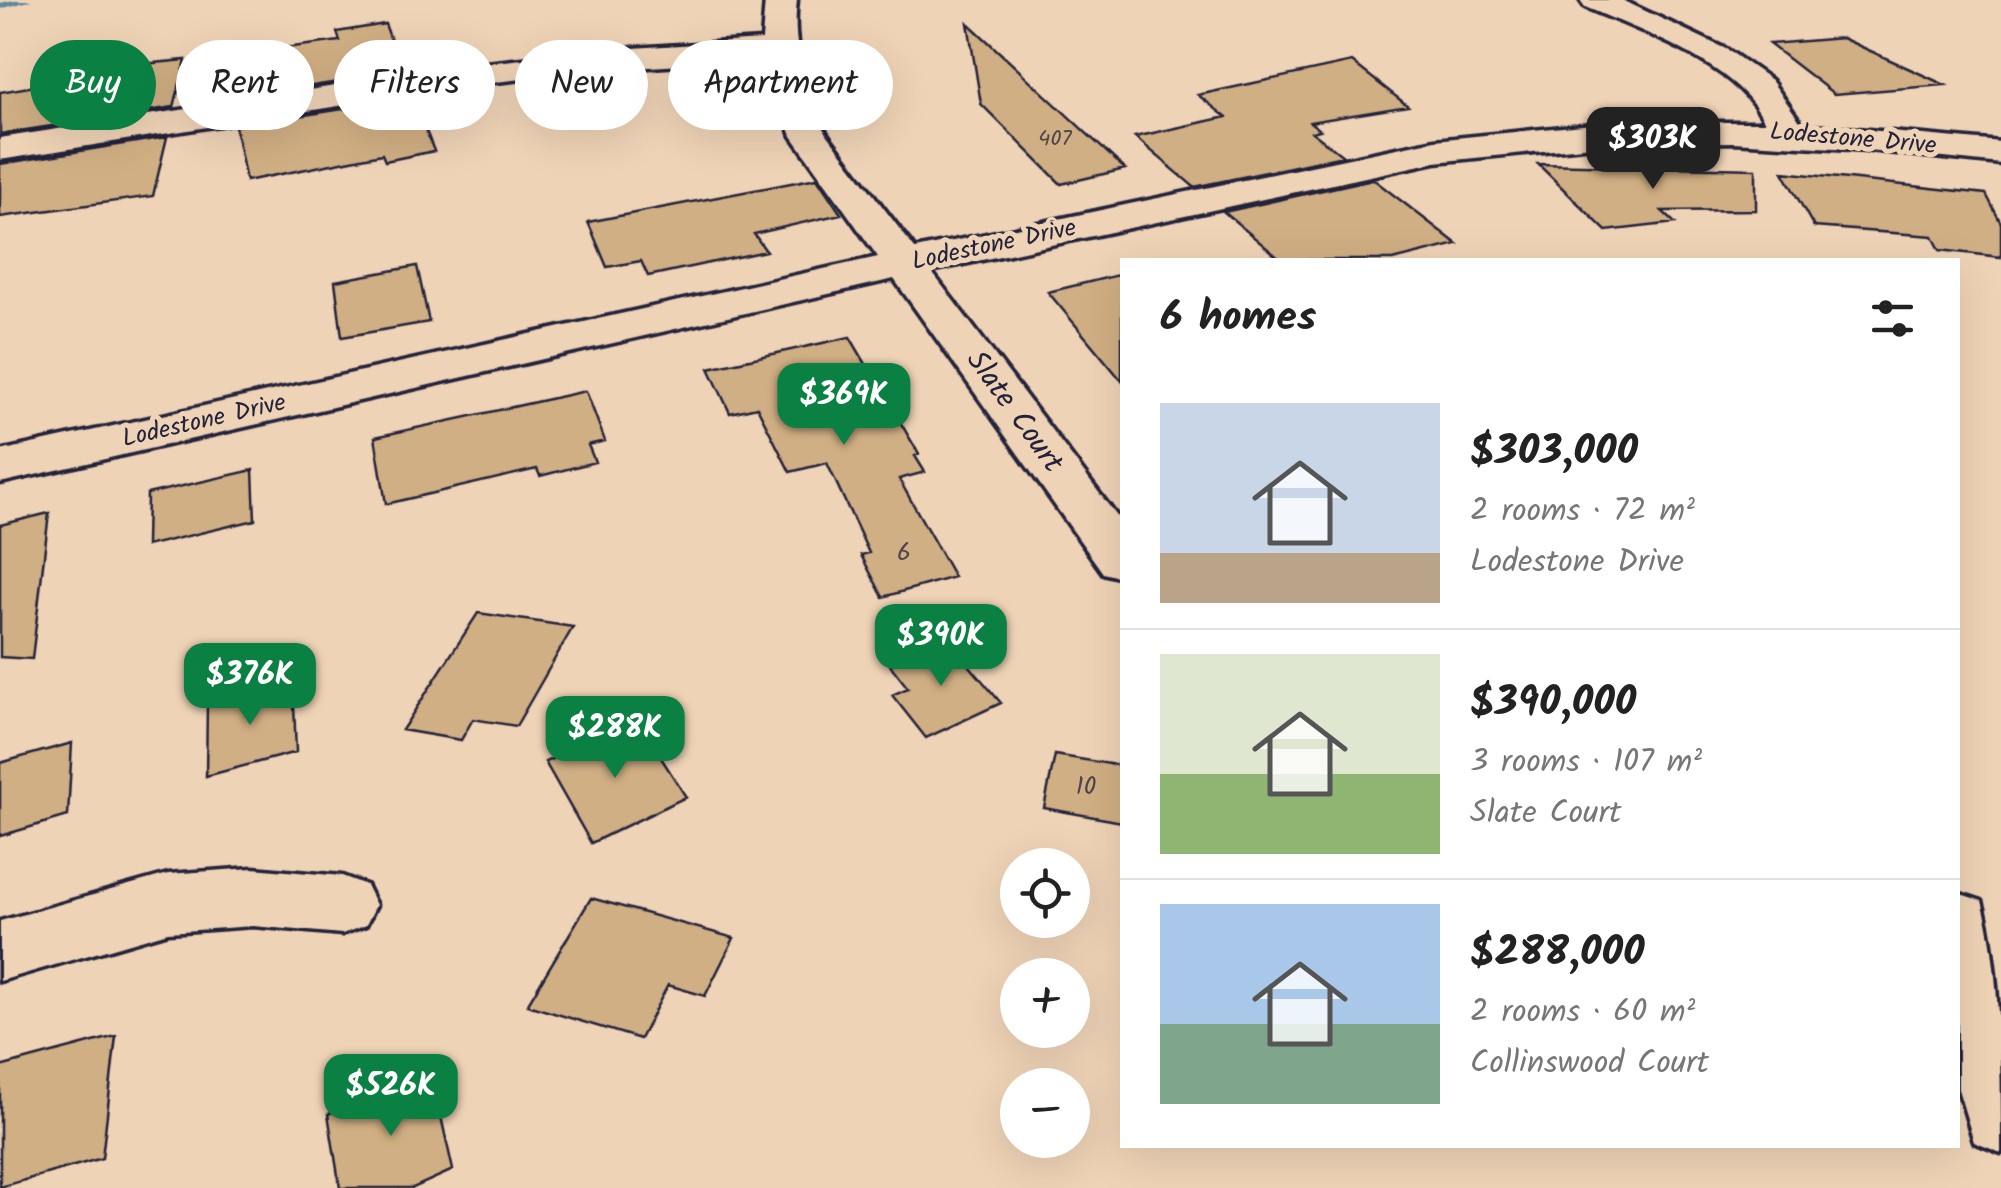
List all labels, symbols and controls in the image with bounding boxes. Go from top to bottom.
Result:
chip: Buy [30,40,156,130]
chip: Rent [176,40,314,130]
chip: Filters [334,40,495,130]
chip: New [515,40,648,130]
chip: Apartment [668,40,893,130]
pin: $303K [1583,107,1723,192]
street label: Lodestone Drive [1768,112,1938,166]
text: $303K [1608,114,1698,165]
house number: 407 [1038,122,1072,157]
street label: Lodestone Drive [908,208,1080,282]
text: 6 homes [1160,285,1316,352]
icon: filters [1865,291,1920,346]
street label: Slate Court [953,340,1075,484]
pin: $369K [774,363,914,448]
text: $369K [799,370,889,421]
street label: Lodestone Drive [118,383,290,459]
text: $303,000 [1470,419,1638,486]
icon: home [1240,443,1360,563]
text: 2 rooms · 72 m² [1470,486,1695,537]
house number: 6 [897,533,911,573]
text: Lodestone Drive [1470,537,1684,588]
pin: $390K [871,604,1011,689]
text: $390K [897,611,985,662]
pin: $376K [180,643,320,728]
text: $376K [206,650,294,701]
text: $390,000 [1470,670,1636,737]
icon: home [1240,694,1360,814]
pin: $288K [545,696,685,781]
text: $288K [568,703,662,754]
text: 3 rooms · 107 m² [1470,737,1702,788]
house number: 10 [1076,767,1096,807]
text: Slate Court [1470,788,1622,839]
map controls [1000,848,1090,1158]
button: locate [1000,848,1090,938]
text: $288,000 [1470,920,1645,987]
icon: home [1240,944,1360,1064]
button: + [1000,958,1090,1048]
text: 2 rooms · 60 m² [1470,987,1695,1038]
text: Collinswood Court [1470,1038,1709,1089]
pin: $526K [321,1054,461,1139]
text: $526K [346,1061,436,1112]
button: − [1000,1068,1090,1158]

